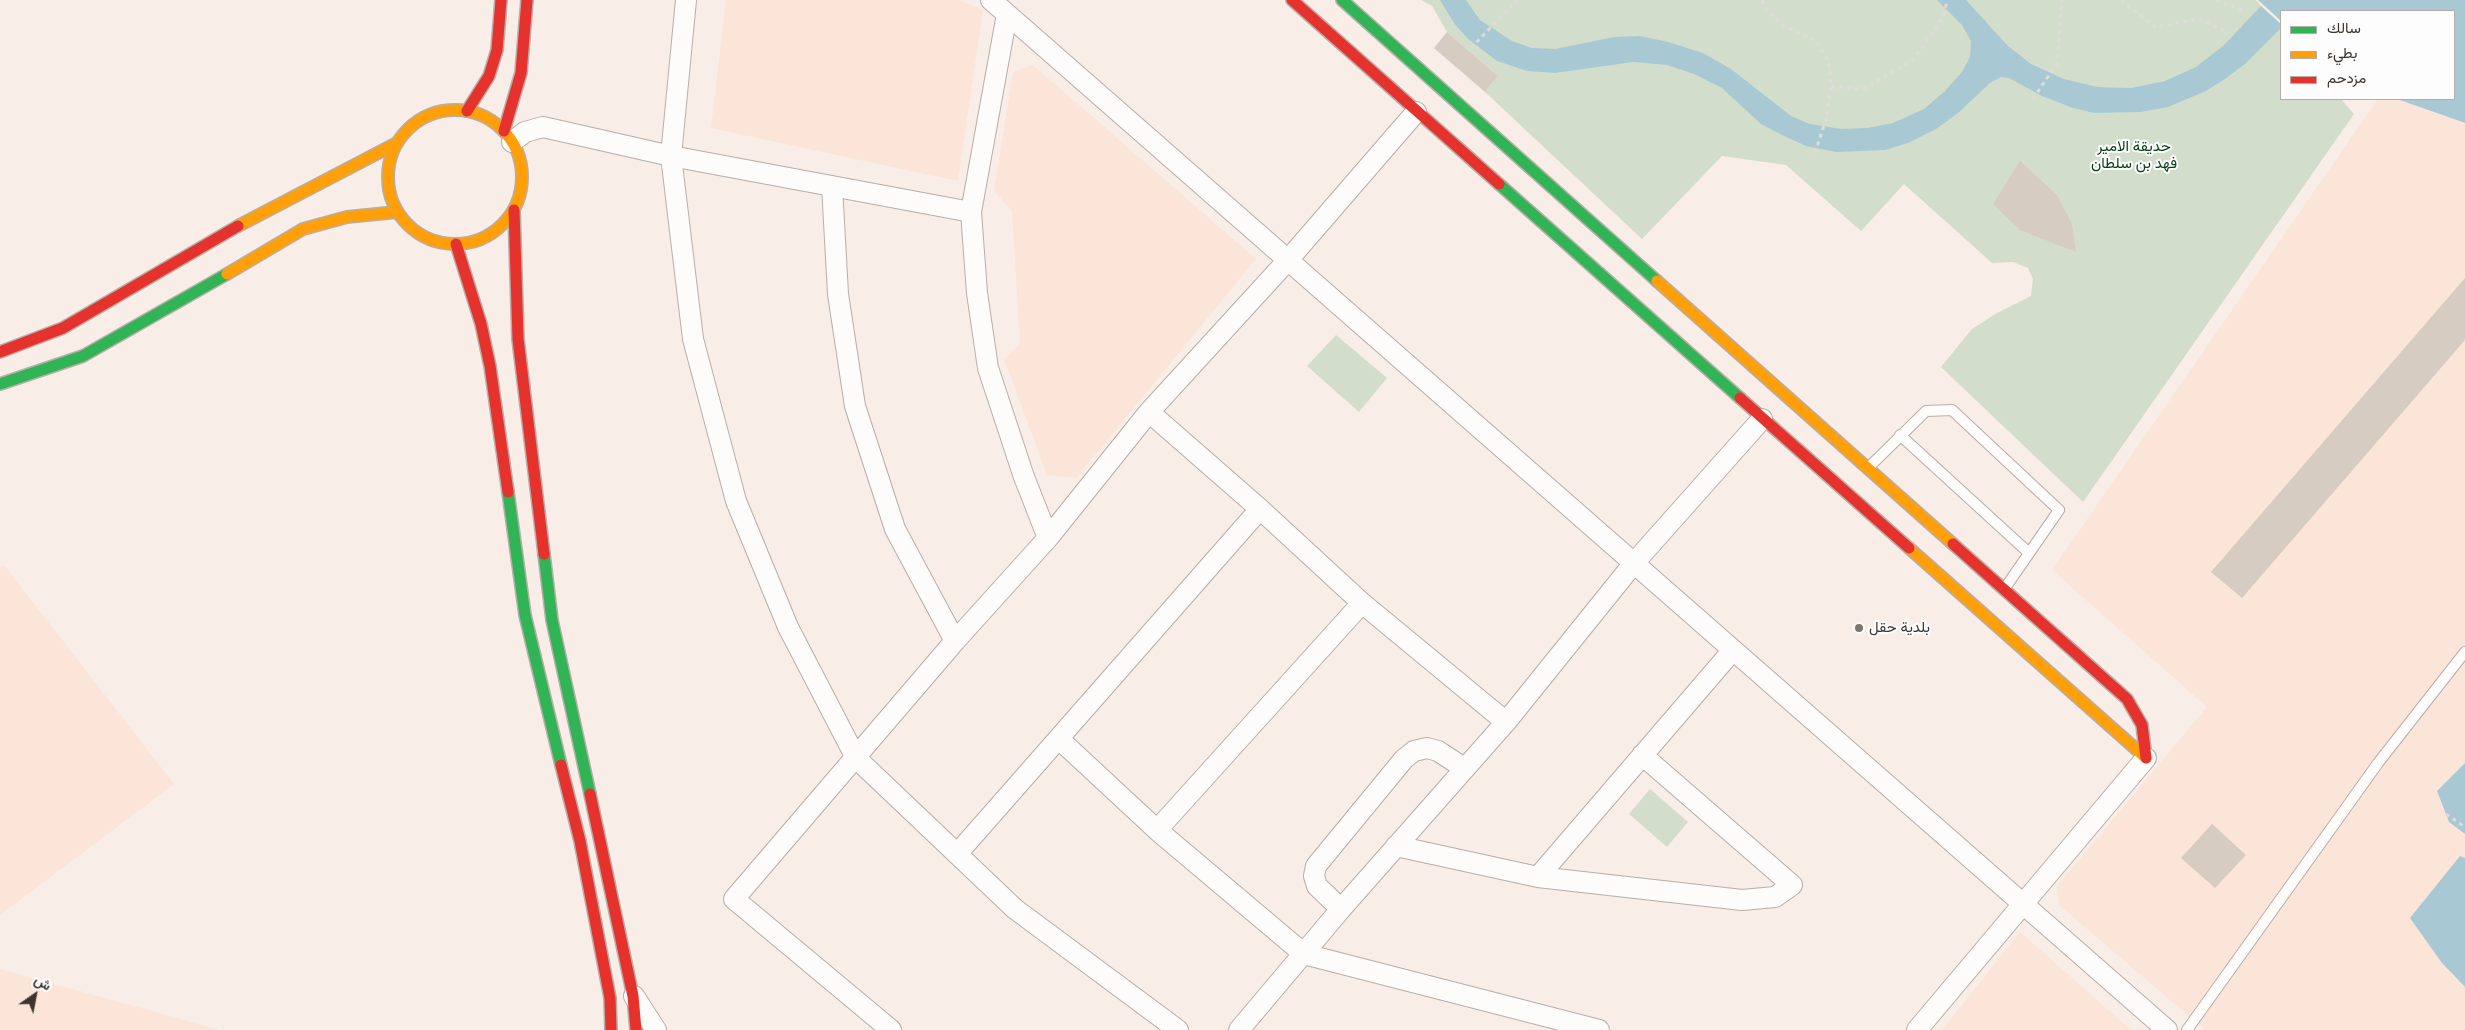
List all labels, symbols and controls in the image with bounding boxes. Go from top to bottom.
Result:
legend [2280,10,2455,100]
text: سالك [2327,18,2361,37]
text: بطيء [2327,43,2357,62]
text: مزدحم [2327,68,2366,87]
park label: حديقة الامير فهد بن سلطان [2091,138,2177,173]
place label: بلدية حقل [1869,619,1930,637]
marker: بلدية حقل [1853,622,1865,634]
north arrow [10,970,60,1020]
text: ش [31,970,55,995]

